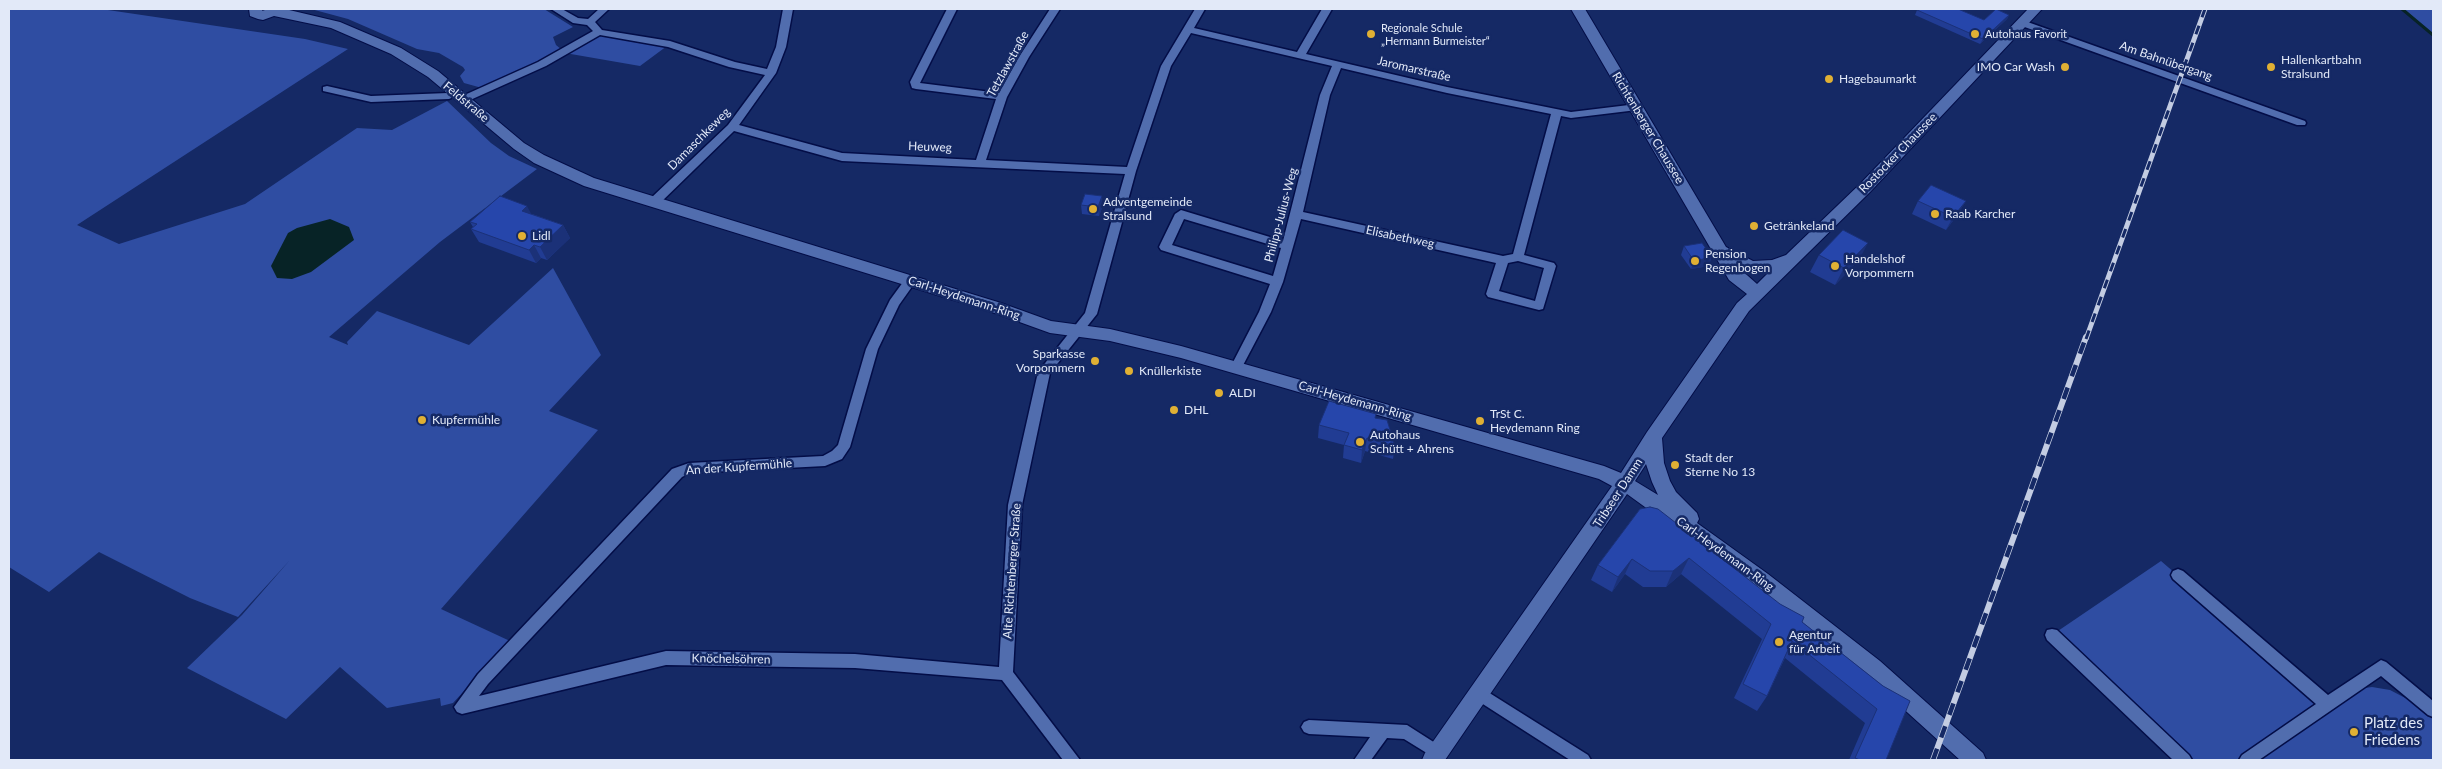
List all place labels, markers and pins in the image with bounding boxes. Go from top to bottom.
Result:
place label: Regionale Schule „Hermann Burmeister“ [1381,21,1490,47]
place label: Autohaus Favorit [1985,27,2067,41]
marker: Regionale Schule „Hermann Burmeister“ [1365,28,1377,40]
marker: Autohaus Favorit [1969,28,1981,40]
place label: Hallenkartbahn Stralsund [2281,53,2361,81]
place label: IMO Car Wash [1977,60,2055,74]
marker: IMO Car Wash [2059,61,2071,73]
marker: Hallenkartbahn Stralsund [2265,61,2277,73]
place label: Hagebaumarkt [1839,72,1916,86]
marker: Hagebaumarkt [1823,73,1835,85]
place label: Adventgemeinde Stralsund [1103,195,1192,223]
marker: Adventgemeinde Stralsund [1087,203,1099,215]
place label: Raab Karcher [1945,207,2015,221]
marker: Raab Karcher [1929,208,1941,220]
place label: Getränkeland [1764,219,1835,233]
marker: Getränkeland [1748,220,1760,232]
place label: Lidl [532,229,551,243]
marker: Lidl [516,230,528,242]
place label: Pension Regenbogen [1705,247,1770,275]
place label: Handelshof Vorpommern [1845,252,1914,280]
marker: Pension Regenbogen [1689,255,1701,267]
marker: Handelshof Vorpommern [1829,260,1841,272]
place label: Sparkasse Vorpommern [1016,347,1085,375]
marker: Sparkasse Vorpommern [1089,355,1101,367]
place label: Knüllerkiste [1139,364,1201,378]
marker: Knüllerkiste [1123,365,1135,377]
place label: ALDI [1229,386,1256,400]
marker: ALDI [1213,387,1225,399]
place label: DHL [1184,403,1208,417]
marker: DHL [1168,404,1180,416]
place label: TrSt C. Heydemann Ring [1490,407,1580,435]
place label: Kupfermühle [432,413,500,427]
marker: Kupfermühle [416,414,428,426]
marker: TrSt C. Heydemann Ring [1474,415,1486,427]
place label: Autohaus Schütt + Ahrens [1370,428,1454,456]
marker: Autohaus Schütt + Ahrens [1354,436,1366,448]
place label: Stadt der Sterne No 13 [1685,451,1755,479]
marker: Stadt der Sterne No 13 [1669,459,1681,471]
place label: Agentur für Arbeit [1789,628,1840,656]
marker: Agentur für Arbeit [1773,636,1785,648]
place label: Platz des Friedens [2364,714,2423,749]
marker: Platz des Friedens [2348,726,2360,738]

